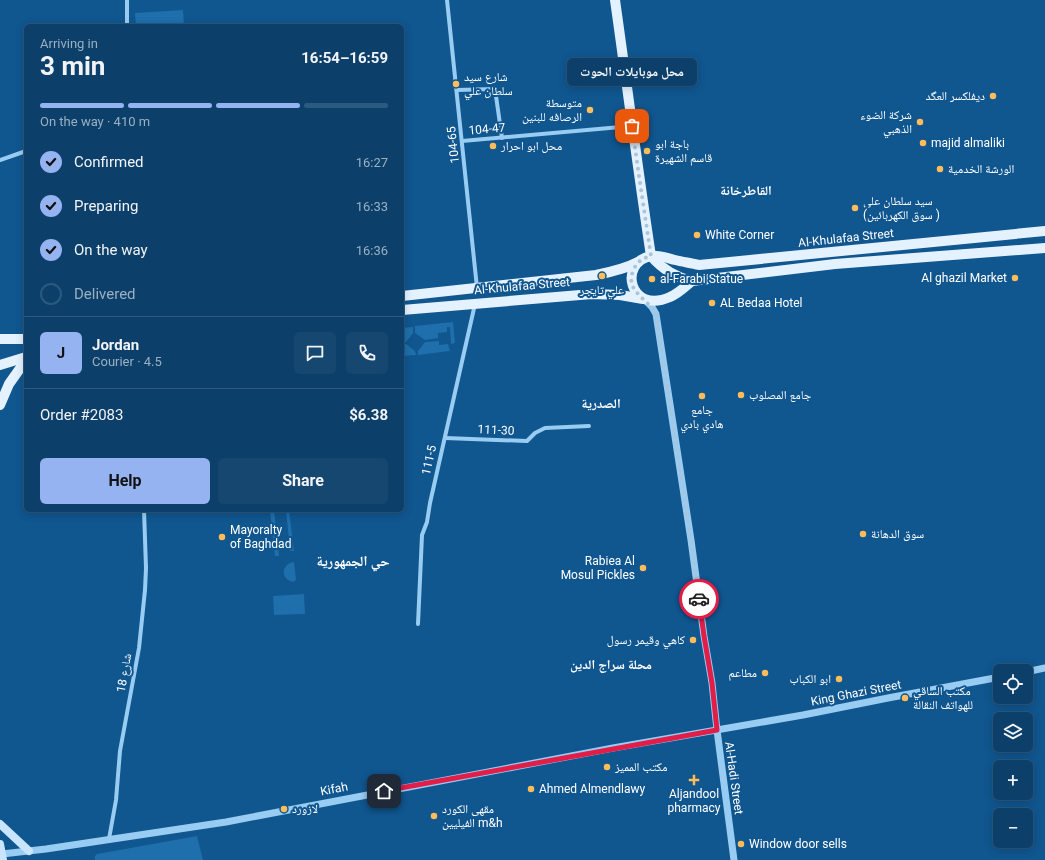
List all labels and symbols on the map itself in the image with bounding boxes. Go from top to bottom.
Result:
callout: محل موبايلات الحوت [567,58,697,86]
place label: شارع سيد سلطان علي [464,70,513,101]
marker: شارع سيد سلطان علي [451,79,461,89]
place label: ديفلكسر العگد [925,89,985,103]
marker: ديفلكسر العگد [988,91,998,101]
place label: متوسطة الرصافه للبنين [522,96,582,124]
marker: متوسطة الرصافه للبنين [585,105,595,115]
place label: شركة الضوء الذهبي [860,108,912,139]
pin [615,109,649,143]
marker: شركة الضوء الذهبي [915,117,925,127]
street label: 104-47 [468,120,506,138]
street label: 104-65 [444,126,462,164]
place label: majid almaliki [931,136,1005,150]
place label: باجة ابو قاسم الشهيرة [655,137,712,166]
marker: majid almaliki [918,138,928,148]
place label: محل ابو احرار [500,139,562,153]
marker: محل ابو احرار [488,141,498,151]
marker: باجة ابو قاسم الشهيرة [642,146,652,156]
place label: الورشة الخدمية [948,162,1014,176]
marker: الورشة الخدمية [935,164,945,174]
district label: القاطرخانة [720,183,772,198]
place label: سيد سلطان على (سوق الكهربائين ) [863,194,940,222]
marker: سيد سلطان على (سوق الكهربائين ) [850,203,860,213]
street label: Al-Khulafaa Street [797,226,895,250]
place label: White Corner [705,228,774,242]
marker: White Corner [692,230,702,240]
marker: علي تايجر [597,271,607,281]
place label: Al ghazil Market [921,271,1007,285]
place label: al-Farabi Statue [660,272,743,286]
marker: Al ghazil Market [1010,273,1020,283]
marker: al-Farabi Statue [647,274,657,284]
street label: Al-Khulafaa Street [474,275,571,297]
place label: علي تايجر [579,283,624,300]
place label: AL Bedaa Hotel [720,296,803,310]
marker: AL Bedaa Hotel [707,298,717,308]
place label: جامع المصلوب [749,388,812,402]
marker: جامع المصلوب [736,390,746,400]
marker: جامع هادي بادي [697,391,707,401]
district label: الصدرية [581,396,621,411]
place label: جامع هادي بادي [680,403,724,434]
street label: 111-30 [477,422,515,438]
street label: 111-5 [419,443,439,476]
place label: Mayoralty of Baghdad [230,523,291,551]
place label: سوق الدهانة [871,527,924,541]
marker: سوق الدهانة [858,529,868,539]
marker: Mayoralty of Baghdad [217,532,227,542]
district label: حي الجمهورية [316,553,390,572]
place label: Rabiea Al Mosul Pickles [561,554,635,582]
marker: Rabiea Al Mosul Pickles [638,563,648,573]
courier [679,579,719,619]
place label: كاهي وقيمر رسول [607,633,685,650]
marker: كاهي وقيمر رسول [688,635,698,645]
street label: شارع 18 [114,652,135,694]
district label: محلة سراج الدين [570,657,652,673]
place label: مطاعم [729,666,757,681]
marker: مطاعم [760,668,770,678]
place label: ابو الكباب [790,672,831,686]
marker: ابو الكباب [834,674,844,684]
street label: King Ghazi Street [810,677,902,709]
place label: مكتب الساقي للهواتف النقالة [913,684,973,712]
marker: مكتب الساقي للهواتف النقالة [900,693,910,703]
street label: Al-Hadi Street [722,741,746,815]
place label: مكتب المميز [614,760,668,774]
marker: مكتب المميز [602,762,612,772]
pin [367,774,401,808]
marker: Aljandool pharmacy [689,775,699,785]
street label: Kifah [319,779,349,799]
place label: Ahmed Almendlawy [539,782,646,796]
marker: Ahmed Almendlawy [526,784,536,794]
place label: Aljandool pharmacy [668,787,721,815]
place label: لازورد [292,802,318,816]
place label: مقهى الكورد الفيليين m&h [442,802,503,830]
marker: لازورد [279,804,289,814]
marker: مقهى الكورد الفيليين m&h [429,811,439,821]
place label: Window door sells [749,837,847,851]
marker: Window door sells [736,839,746,849]

